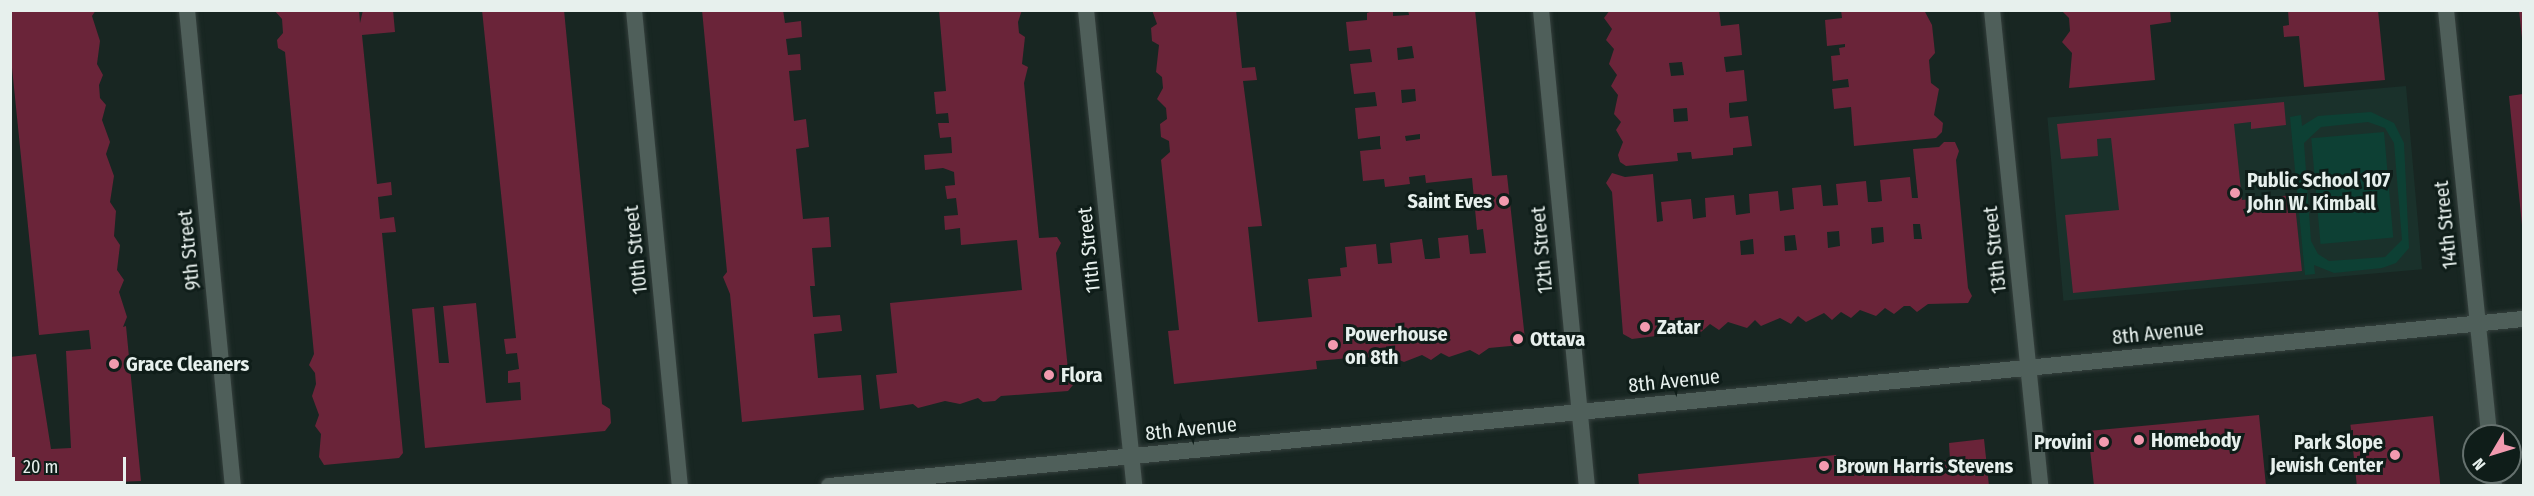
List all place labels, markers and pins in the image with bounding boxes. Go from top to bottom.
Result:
place label: Public School 107 John W. Kimball [2247,169,2390,216]
marker: Public School 107 John W. Kimball [2228,186,2242,200]
place label: Saint Eves [1408,189,1492,213]
marker: Saint Eves [1497,194,1511,208]
place label: Zatar [1657,315,1701,339]
marker: Zatar [1638,320,1652,334]
place label: Powerhouse on 8th [1345,322,1448,369]
place label: Ottava [1530,327,1585,351]
marker: Ottava [1511,332,1525,346]
marker: Powerhouse on 8th [1326,338,1340,352]
place label: Grace Cleaners [126,352,249,376]
marker: Grace Cleaners [107,357,121,371]
place label: Flora [1061,363,1102,387]
marker: Flora [1042,368,1056,382]
place label: Homebody [2151,428,2241,452]
place label: Provini [2034,430,2092,454]
place label: Park Slope Jewish Center [2270,431,2383,478]
marker: Homebody [2132,433,2146,447]
marker: Provini [2097,435,2111,449]
marker: Park Slope Jewish Center [2388,448,2402,462]
place label: Brown Harris Stevens [1836,454,2013,478]
marker: Brown Harris Stevens [1817,459,1831,473]

